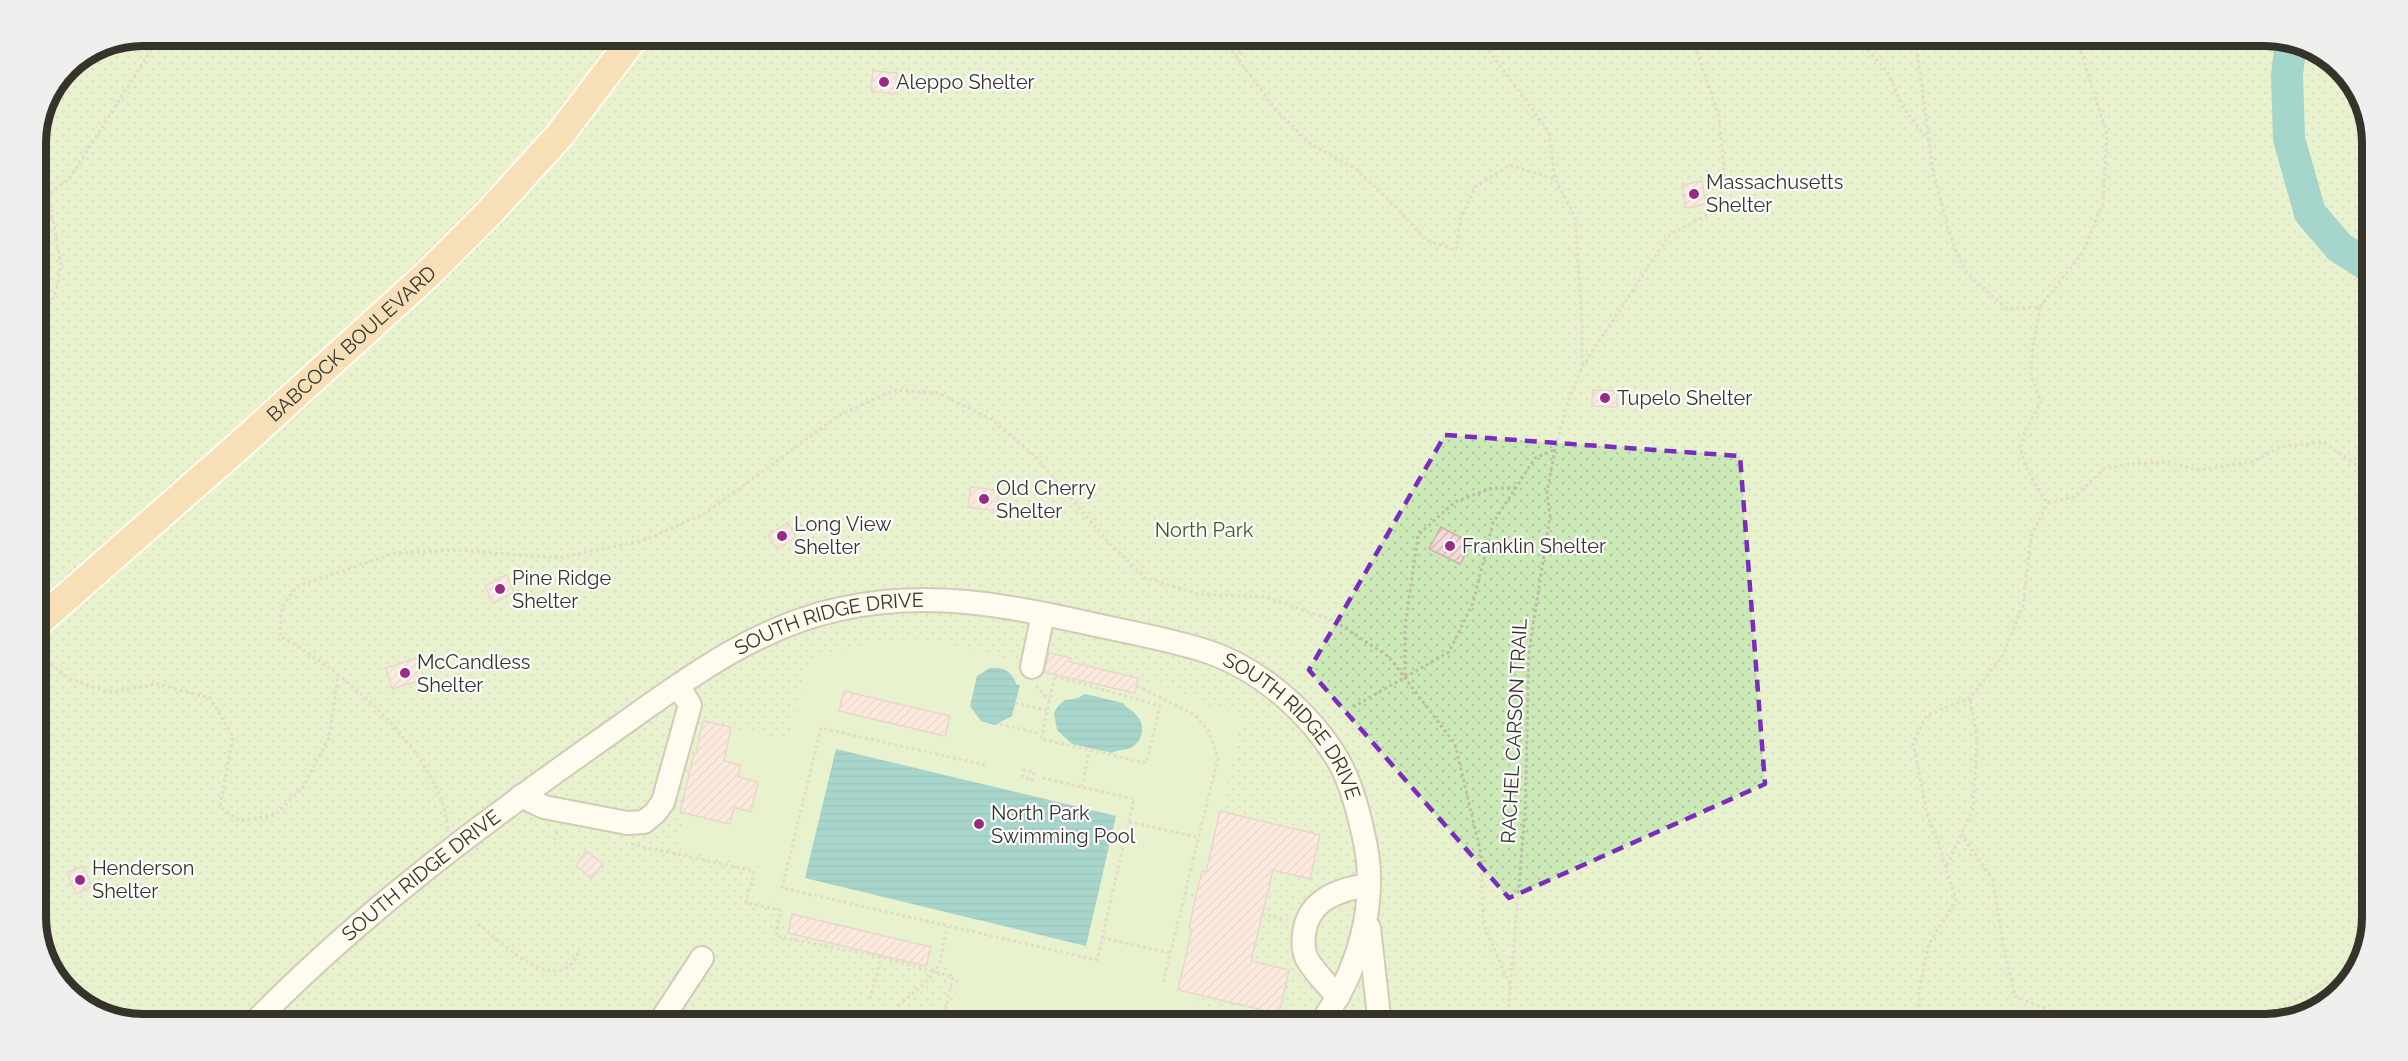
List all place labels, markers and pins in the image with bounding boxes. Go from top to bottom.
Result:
place label: Aleppo Shelter [896,70,1035,94]
marker: Aleppo Shelter [877,75,891,89]
place label: Massachusetts Shelter [1706,170,1843,217]
marker: Massachusetts Shelter [1687,187,1701,201]
place label: Tupelo Shelter [1617,386,1752,410]
marker: Tupelo Shelter [1598,391,1612,405]
place label: Old Cherry Shelter [996,476,1096,523]
marker: Old Cherry Shelter [977,492,991,506]
place label: Long View Shelter [794,512,891,559]
marker: Long View Shelter [775,529,789,543]
place label: Franklin Shelter [1462,534,1606,558]
marker: Franklin Shelter [1443,539,1457,553]
place label: Pine Ridge Shelter [512,566,611,613]
marker: Pine Ridge Shelter [493,582,507,596]
place label: McCandless Shelter [417,650,531,697]
marker: McCandless Shelter [398,666,412,680]
place label: North Park Swimming Pool [991,801,1136,848]
marker: North Park Swimming Pool [972,817,986,831]
place label: Henderson Shelter [92,856,194,903]
marker: Henderson Shelter [73,873,87,887]

